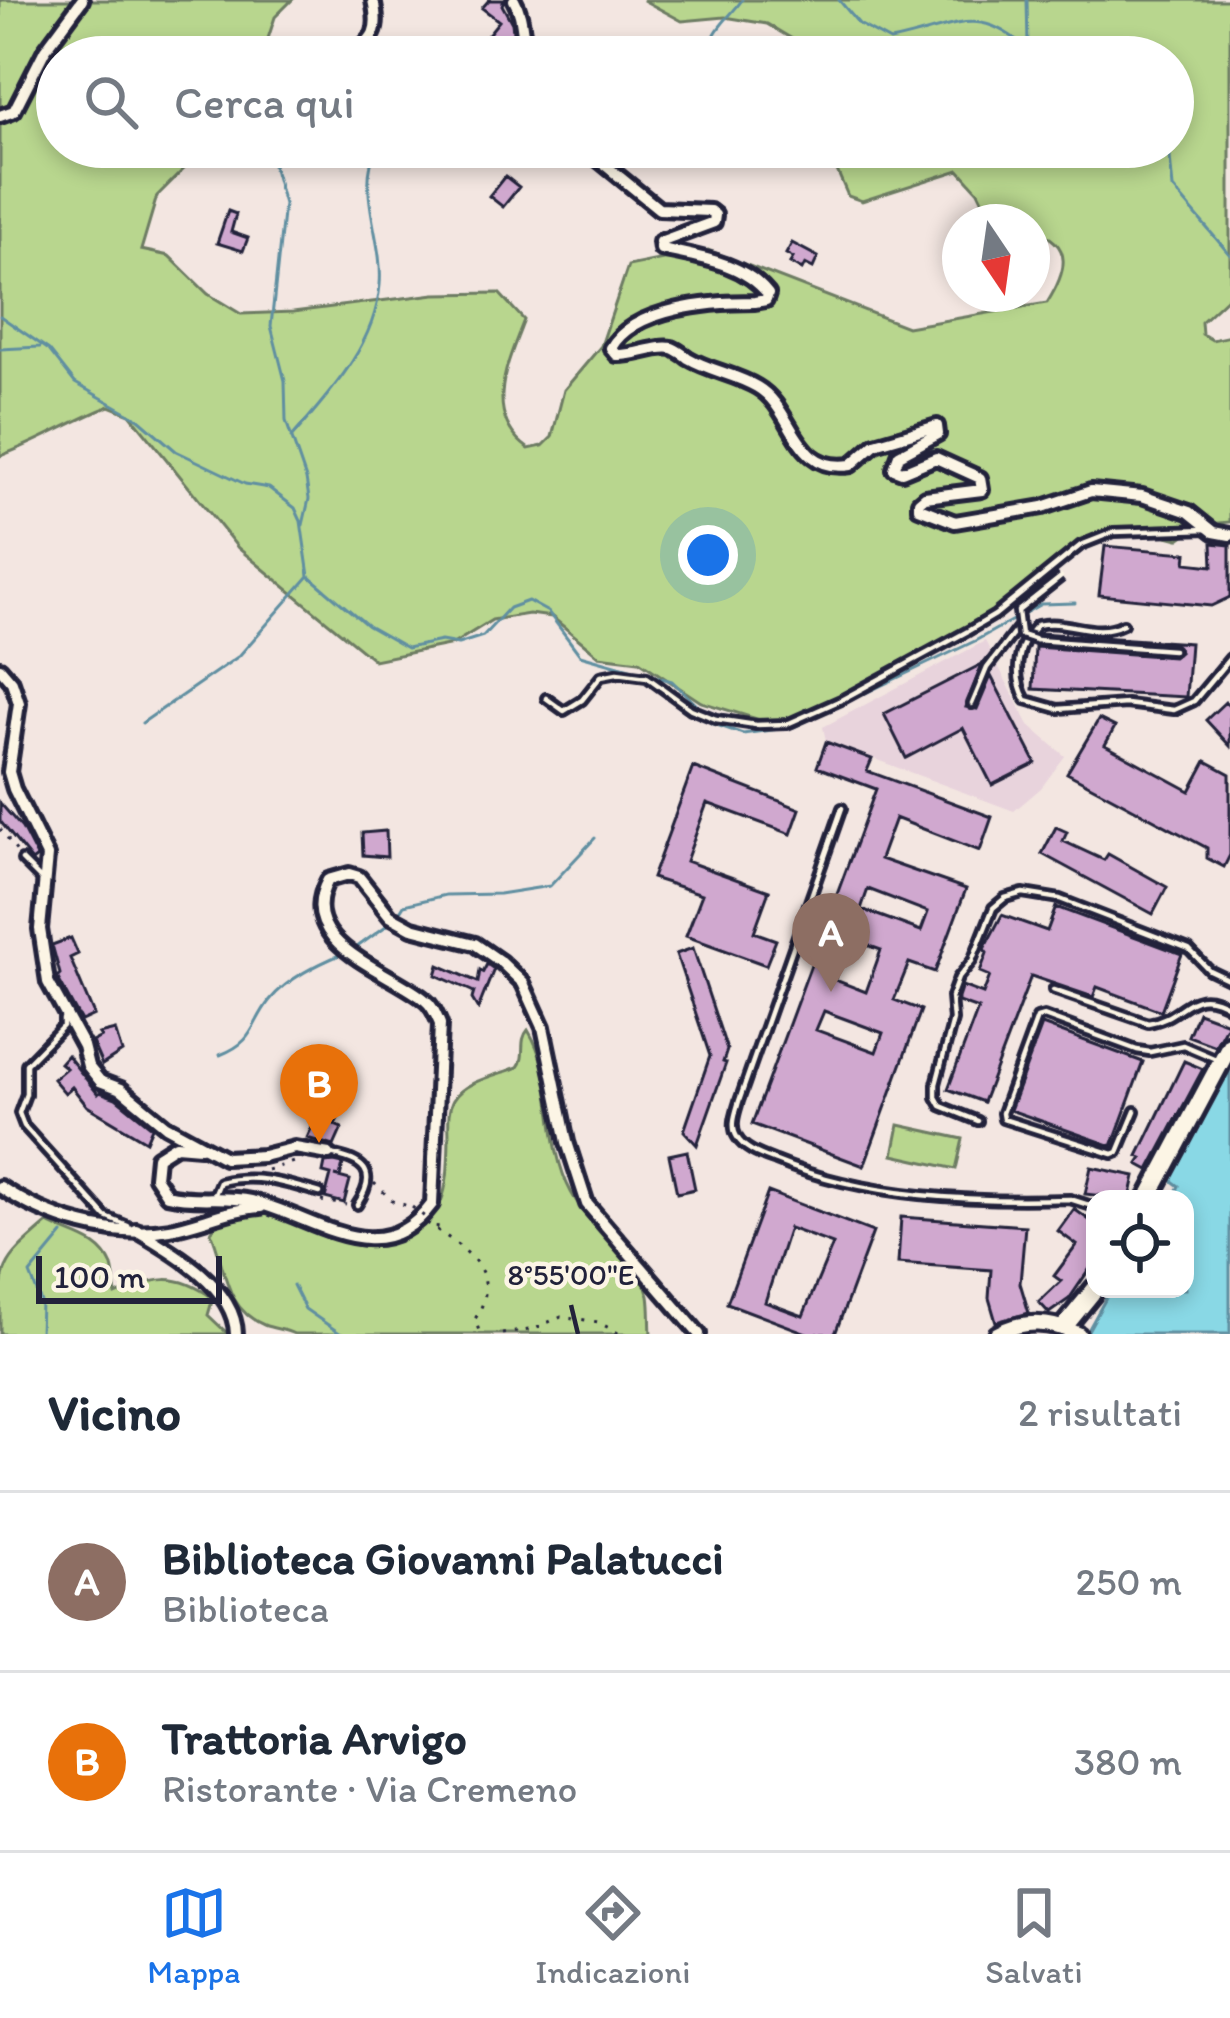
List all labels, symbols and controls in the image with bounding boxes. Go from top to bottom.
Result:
search box [36,36,1194,168]
icon: search [78,69,144,135]
text: Cerca qui [174,75,355,129]
north arrow [942,204,1050,312]
your location [678,525,738,585]
pin: A [792,893,870,992]
pin: B [280,1044,358,1143]
map controls [1086,1190,1194,1298]
button: locate [1086,1190,1194,1298]
scale bar [36,1250,222,1303]
text: 8°55'00"E [508,1256,634,1293]
text: 100 m [54,1257,145,1296]
text: Vicino [48,1382,181,1443]
text: 2 risultati [1018,1389,1182,1436]
text: Biblioteca Giovanni Palatucci [162,1531,723,1585]
text: A [75,1558,99,1605]
text: 250 m [1075,1558,1182,1605]
text: Biblioteca [162,1585,329,1632]
text: Trattoria Arvigo [162,1711,467,1765]
text: B [74,1738,100,1785]
text: 380 m [1074,1738,1182,1785]
text: Ristorante · Via Cremeno [162,1765,577,1812]
tab: Mappa [147,1880,240,1991]
tab: Indicazioni [535,1880,691,1991]
tab: Salvati [985,1880,1083,1991]

